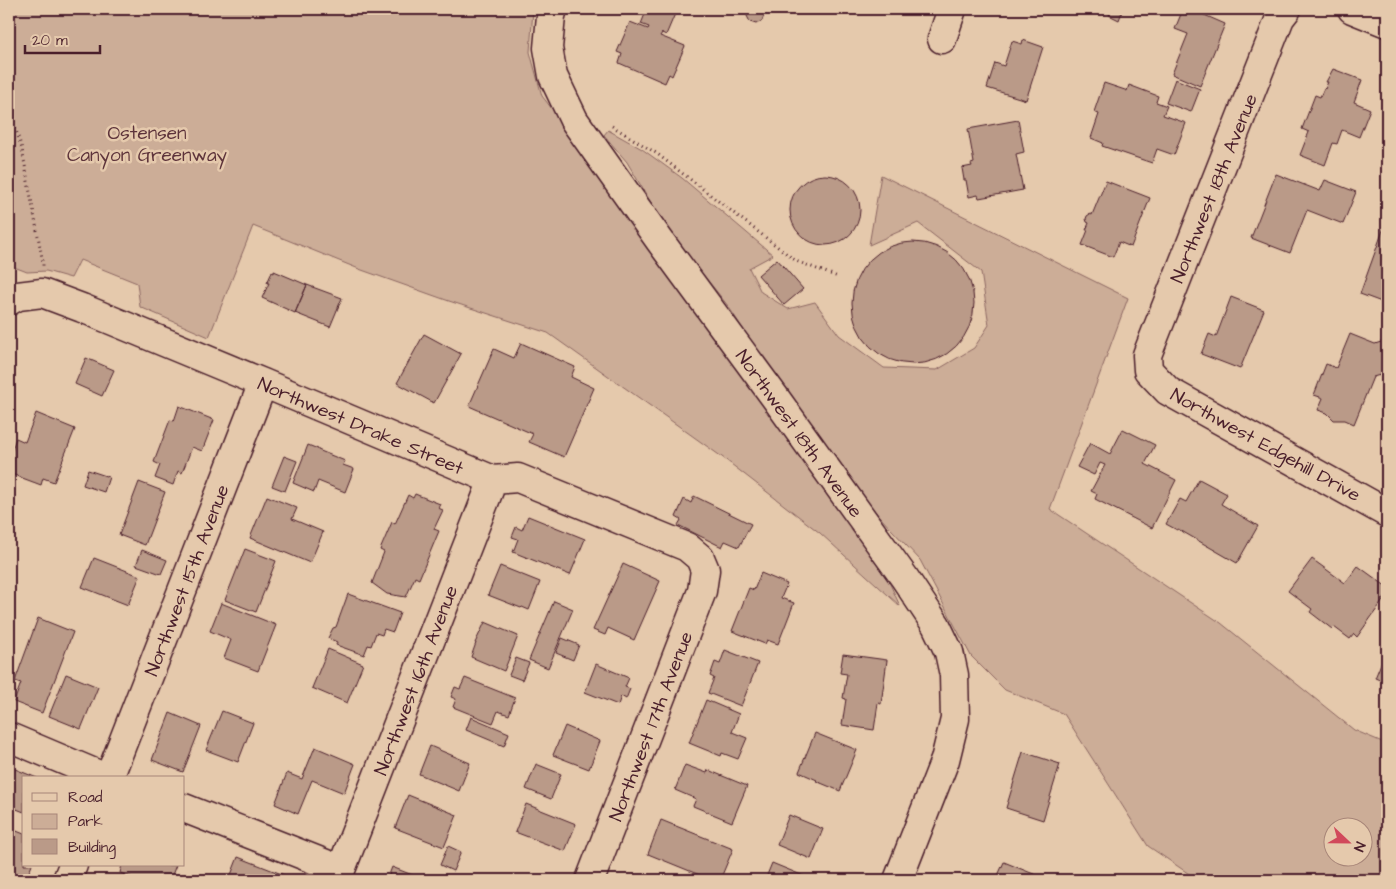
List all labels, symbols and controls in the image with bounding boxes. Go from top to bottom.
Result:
scale bar [25,22,100,54]
text: 20 m [32,30,68,51]
street label: Northwest 18th Avenue [1164,90,1265,287]
park label: Ostensen Canyon Greenway [67,120,228,170]
street label: Northwest 18th Avenue [729,344,869,523]
street label: Northwest Drake Street [253,371,468,482]
street label: Northwest Edgehill Drive [1165,382,1365,510]
street label: Northwest 15th Avenue [138,481,236,680]
street label: Northwest 16th Avenue [368,582,465,779]
street label: Northwest 17th Avenue [603,628,700,825]
legend [22,776,185,866]
text: Road [68,787,103,808]
text: Park [68,811,103,832]
north arrow [1324,816,1374,866]
text: Building [68,837,116,859]
text: N [1348,839,1370,855]

